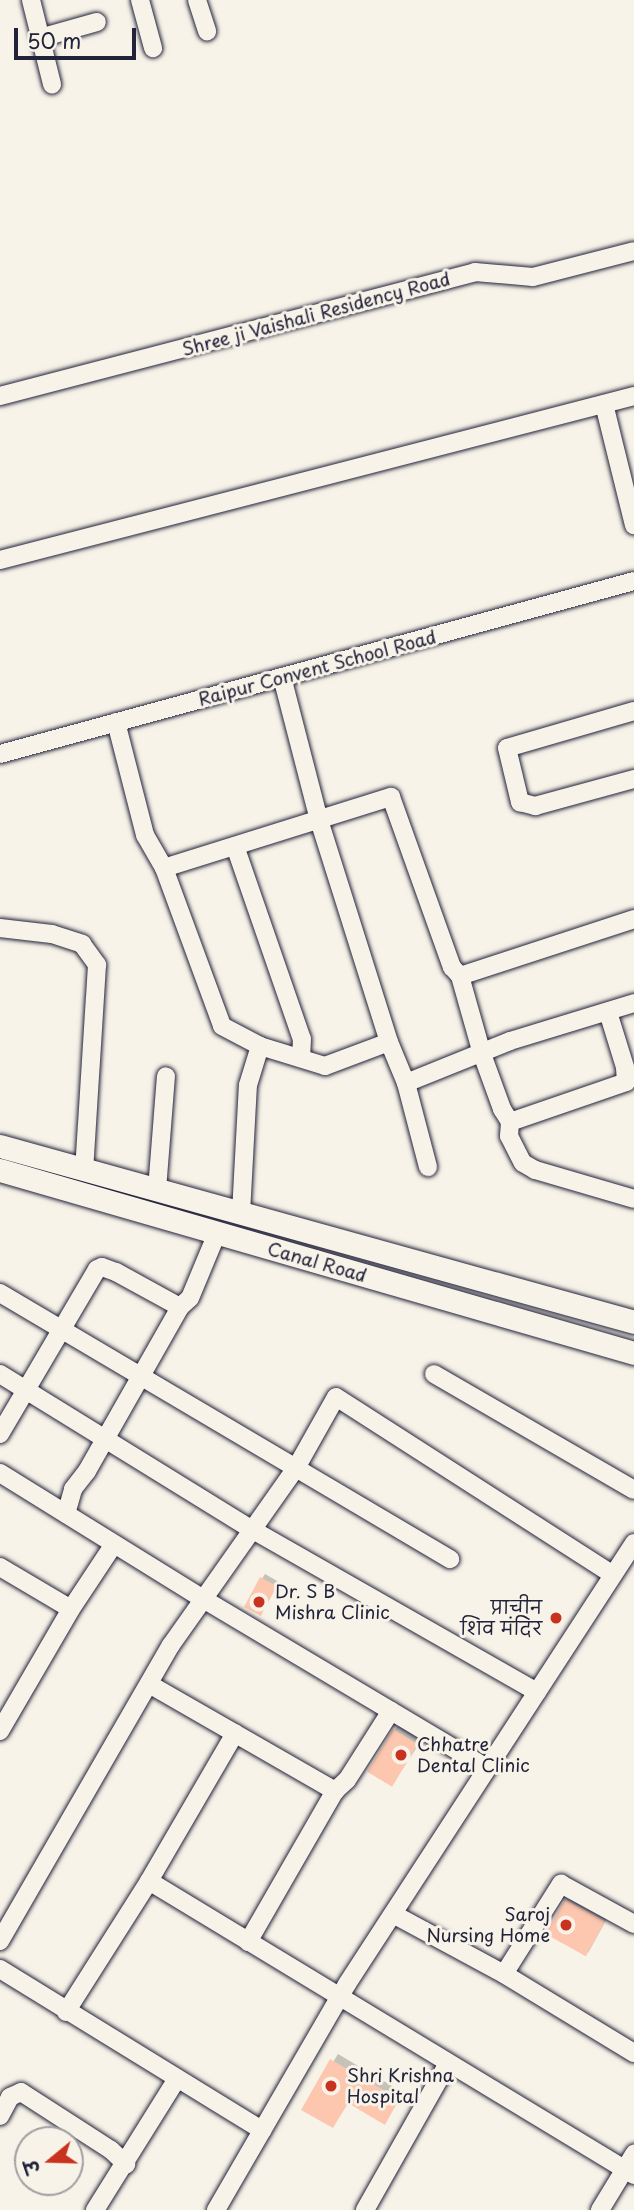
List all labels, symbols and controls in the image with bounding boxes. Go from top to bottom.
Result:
scale bar [18,14,140,58]
text: 50 m [27,24,81,56]
street label: Shree ji Vaishali Residency Road [178,267,454,361]
street label: Raipur Convent School Road [195,626,439,710]
street label: Canal Road [266,1238,368,1286]
place label: Dr. S B Mishra Clinic [275,1581,389,1624]
marker: Dr. S B Mishra Clinic [249,1592,269,1612]
place label: प्राचीन शिव मंदिर [460,1597,542,1640]
marker: प्राचीन शिव मंदिर [548,1610,564,1626]
place label: Chhatre Dental Clinic [417,1734,530,1776]
marker: Chhatre Dental Clinic [391,1745,411,1765]
place label: Saroj Nursing Home [426,1904,550,1946]
marker: Saroj Nursing Home [556,1915,576,1935]
place label: Shri Krishna Hospital [347,2065,455,2108]
marker: Shri Krishna Hospital [321,2076,341,2096]
north arrow [14,2126,84,2196]
text: उ [16,2157,46,2178]

